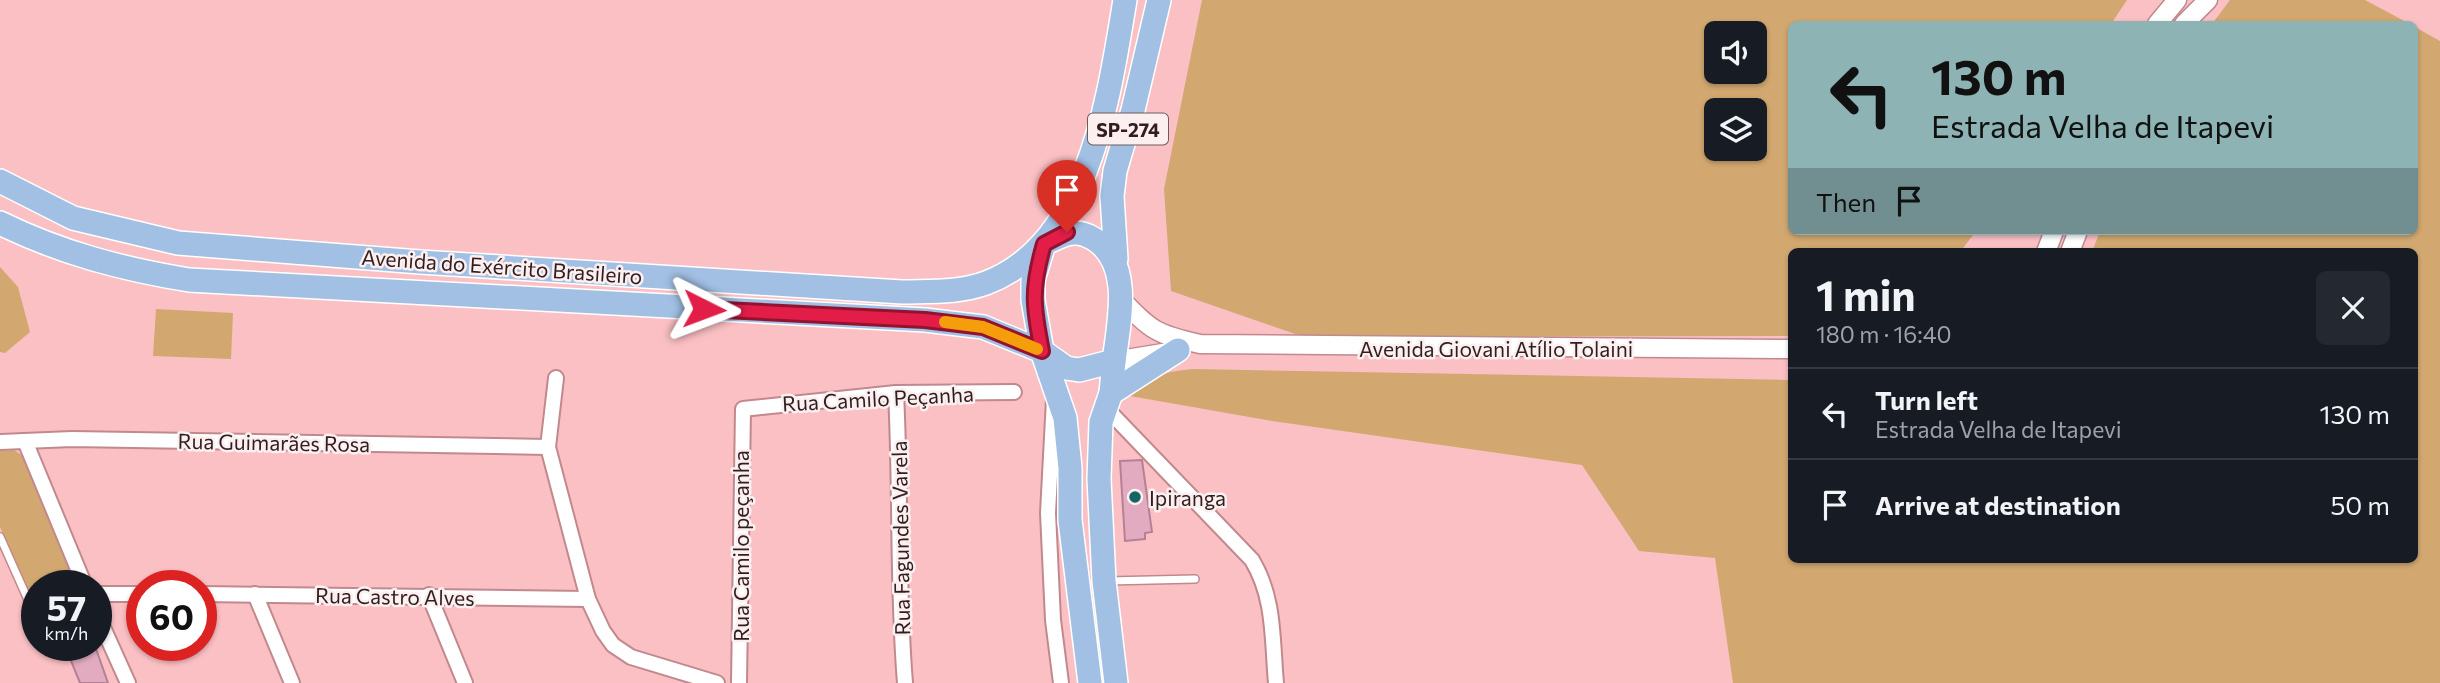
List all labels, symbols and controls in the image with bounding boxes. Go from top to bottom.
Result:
map controls [1704,21,1767,161]
button: sound [1704,21,1767,84]
text: 130 m [1931,45,2066,105]
icon: left [1816,49,1907,140]
button: layers [1704,98,1767,161]
text: Estrada Velha de Itapevi [1931,105,2274,145]
road number: SP-274 [1088,113,1168,144]
pin [1037,160,1097,232]
icon: arrive [1048,171,1086,209]
icon: arrive [1890,182,1928,220]
text: Then [1816,186,1876,217]
street label: Avenida do Exército Brasileiro [361,244,643,288]
text: 1 min [1816,268,1916,320]
button: close [2316,271,2390,345]
position arrow [667,272,741,346]
text: 180 m · 16:40 [1816,320,1952,348]
street label: Avenida Giovani Atílio Tolaini [1359,336,1633,361]
street label: Rua Camilo Peçanha [781,380,975,416]
text: Turn left [1875,384,1978,415]
icon: left [1816,395,1854,433]
text: 130 m [2319,398,2390,429]
text: Estrada Velha de Itapevi [1875,415,2122,443]
street label: Rua Guimarães Rosa [178,428,370,456]
street label: Rua Fagundes Varela [886,440,914,636]
street label: Rua Camilo peçanha [728,450,753,642]
place label: Ipiranga [1149,485,1226,510]
icon: arrive [1816,486,1854,524]
marker: Ipiranga [1127,489,1143,505]
text: Arrive at destination [1875,489,2121,520]
text: 50 m [2330,489,2390,520]
speed limit sign: 60 [126,570,217,661]
street label: Rua Castro Alves [315,582,475,610]
text: 57 [47,585,86,628]
text: km/h [45,622,88,644]

